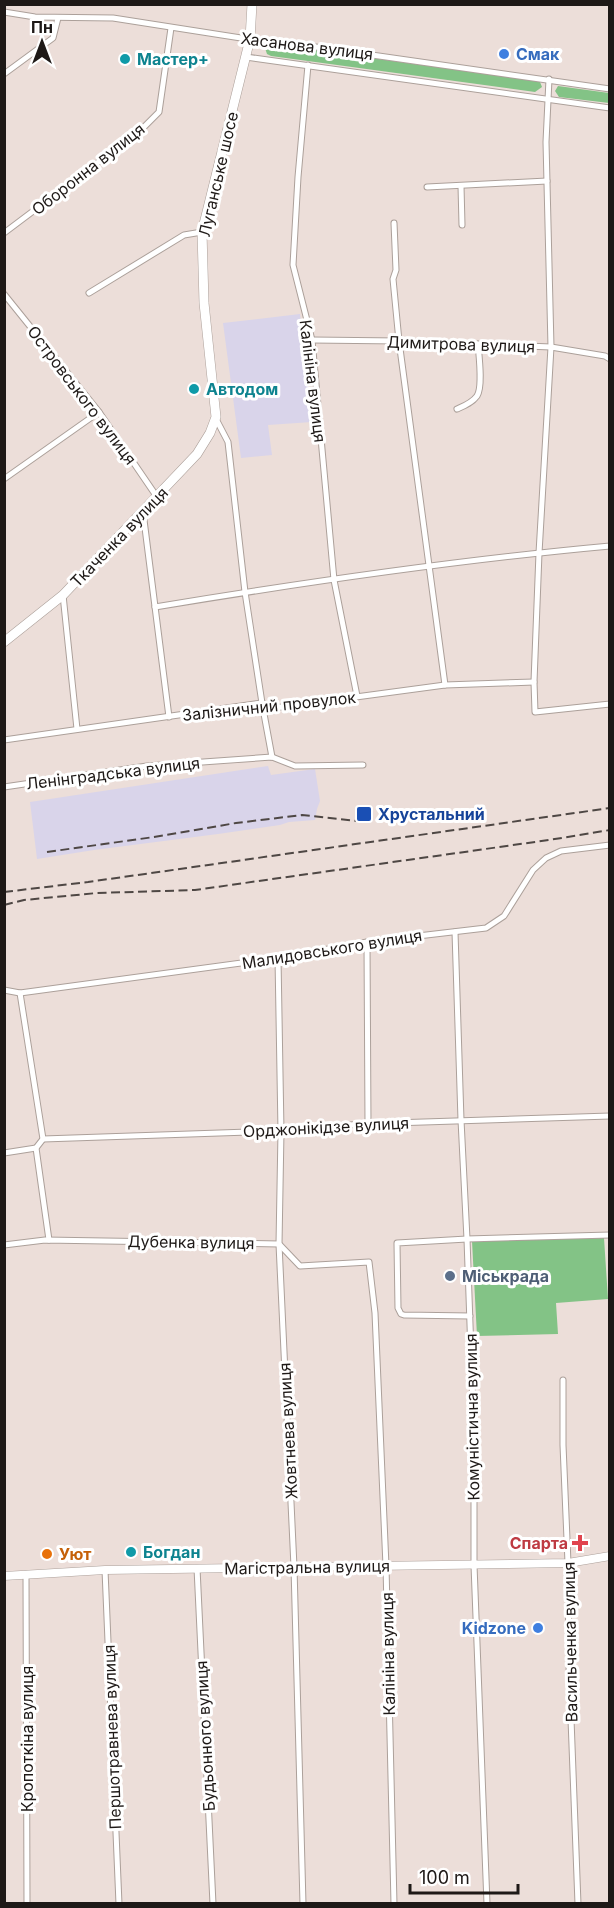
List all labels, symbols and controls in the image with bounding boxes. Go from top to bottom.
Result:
north arrow [12,12,72,72]
text: Пн [31,17,53,37]
street label: Хасанова вулиця [240,28,374,64]
place label: Смак [516,44,560,64]
marker: Смак [497,47,511,61]
place label: Мастер+ [137,49,209,69]
marker: Мастер+ [118,52,132,66]
street label: Луганське шосе [194,109,242,239]
street label: Оборонна вулиця [28,119,148,219]
street label: Калініна вулиця [296,318,330,444]
street label: Островського вулиця [23,322,141,468]
street label: Димитрова вулиця [387,331,535,357]
place label: Автодом [206,379,278,399]
marker: Автодом [187,382,201,396]
street label: Ткаченка вулиця [66,483,172,591]
street label: Залізничний провулок [181,687,357,725]
street label: Ленінградська вулиця [25,752,201,794]
place label: Хрустальний [378,804,485,824]
marker: Хрустальний [355,805,373,823]
street label: Малидовського вулиця [241,925,423,973]
street label: Орджонікідзе вулиця [242,1113,410,1141]
street label: Дубенка вулиця [127,1231,255,1253]
place label: Міськрада [462,1266,549,1286]
marker: Міськрада [443,1269,457,1283]
street label: Комуністична вулиця [461,1333,483,1501]
street label: Жовтнева вулиця [274,1362,302,1500]
place label: Спарта [510,1533,568,1553]
marker: Спарта [573,1536,587,1550]
place label: Богдан [143,1542,200,1562]
place label: Уют [59,1544,92,1564]
marker: Богдан [124,1545,138,1559]
marker: Уют [40,1547,54,1561]
street label: Магістральна вулиця [224,1556,390,1578]
street label: Васильченка вулиця [559,1561,581,1723]
street label: Калініна вулиця [377,1592,399,1716]
place label: Kidzone [462,1618,526,1638]
marker: Kidzone [531,1621,545,1635]
street label: Першотравнева вулиця [99,1644,125,1830]
street label: Будьонного вулиця [191,1660,219,1812]
street label: Кропоткіна вулиця [17,1666,37,1812]
scale bar [410,1857,518,1895]
text: 100 m [419,1867,470,1888]

